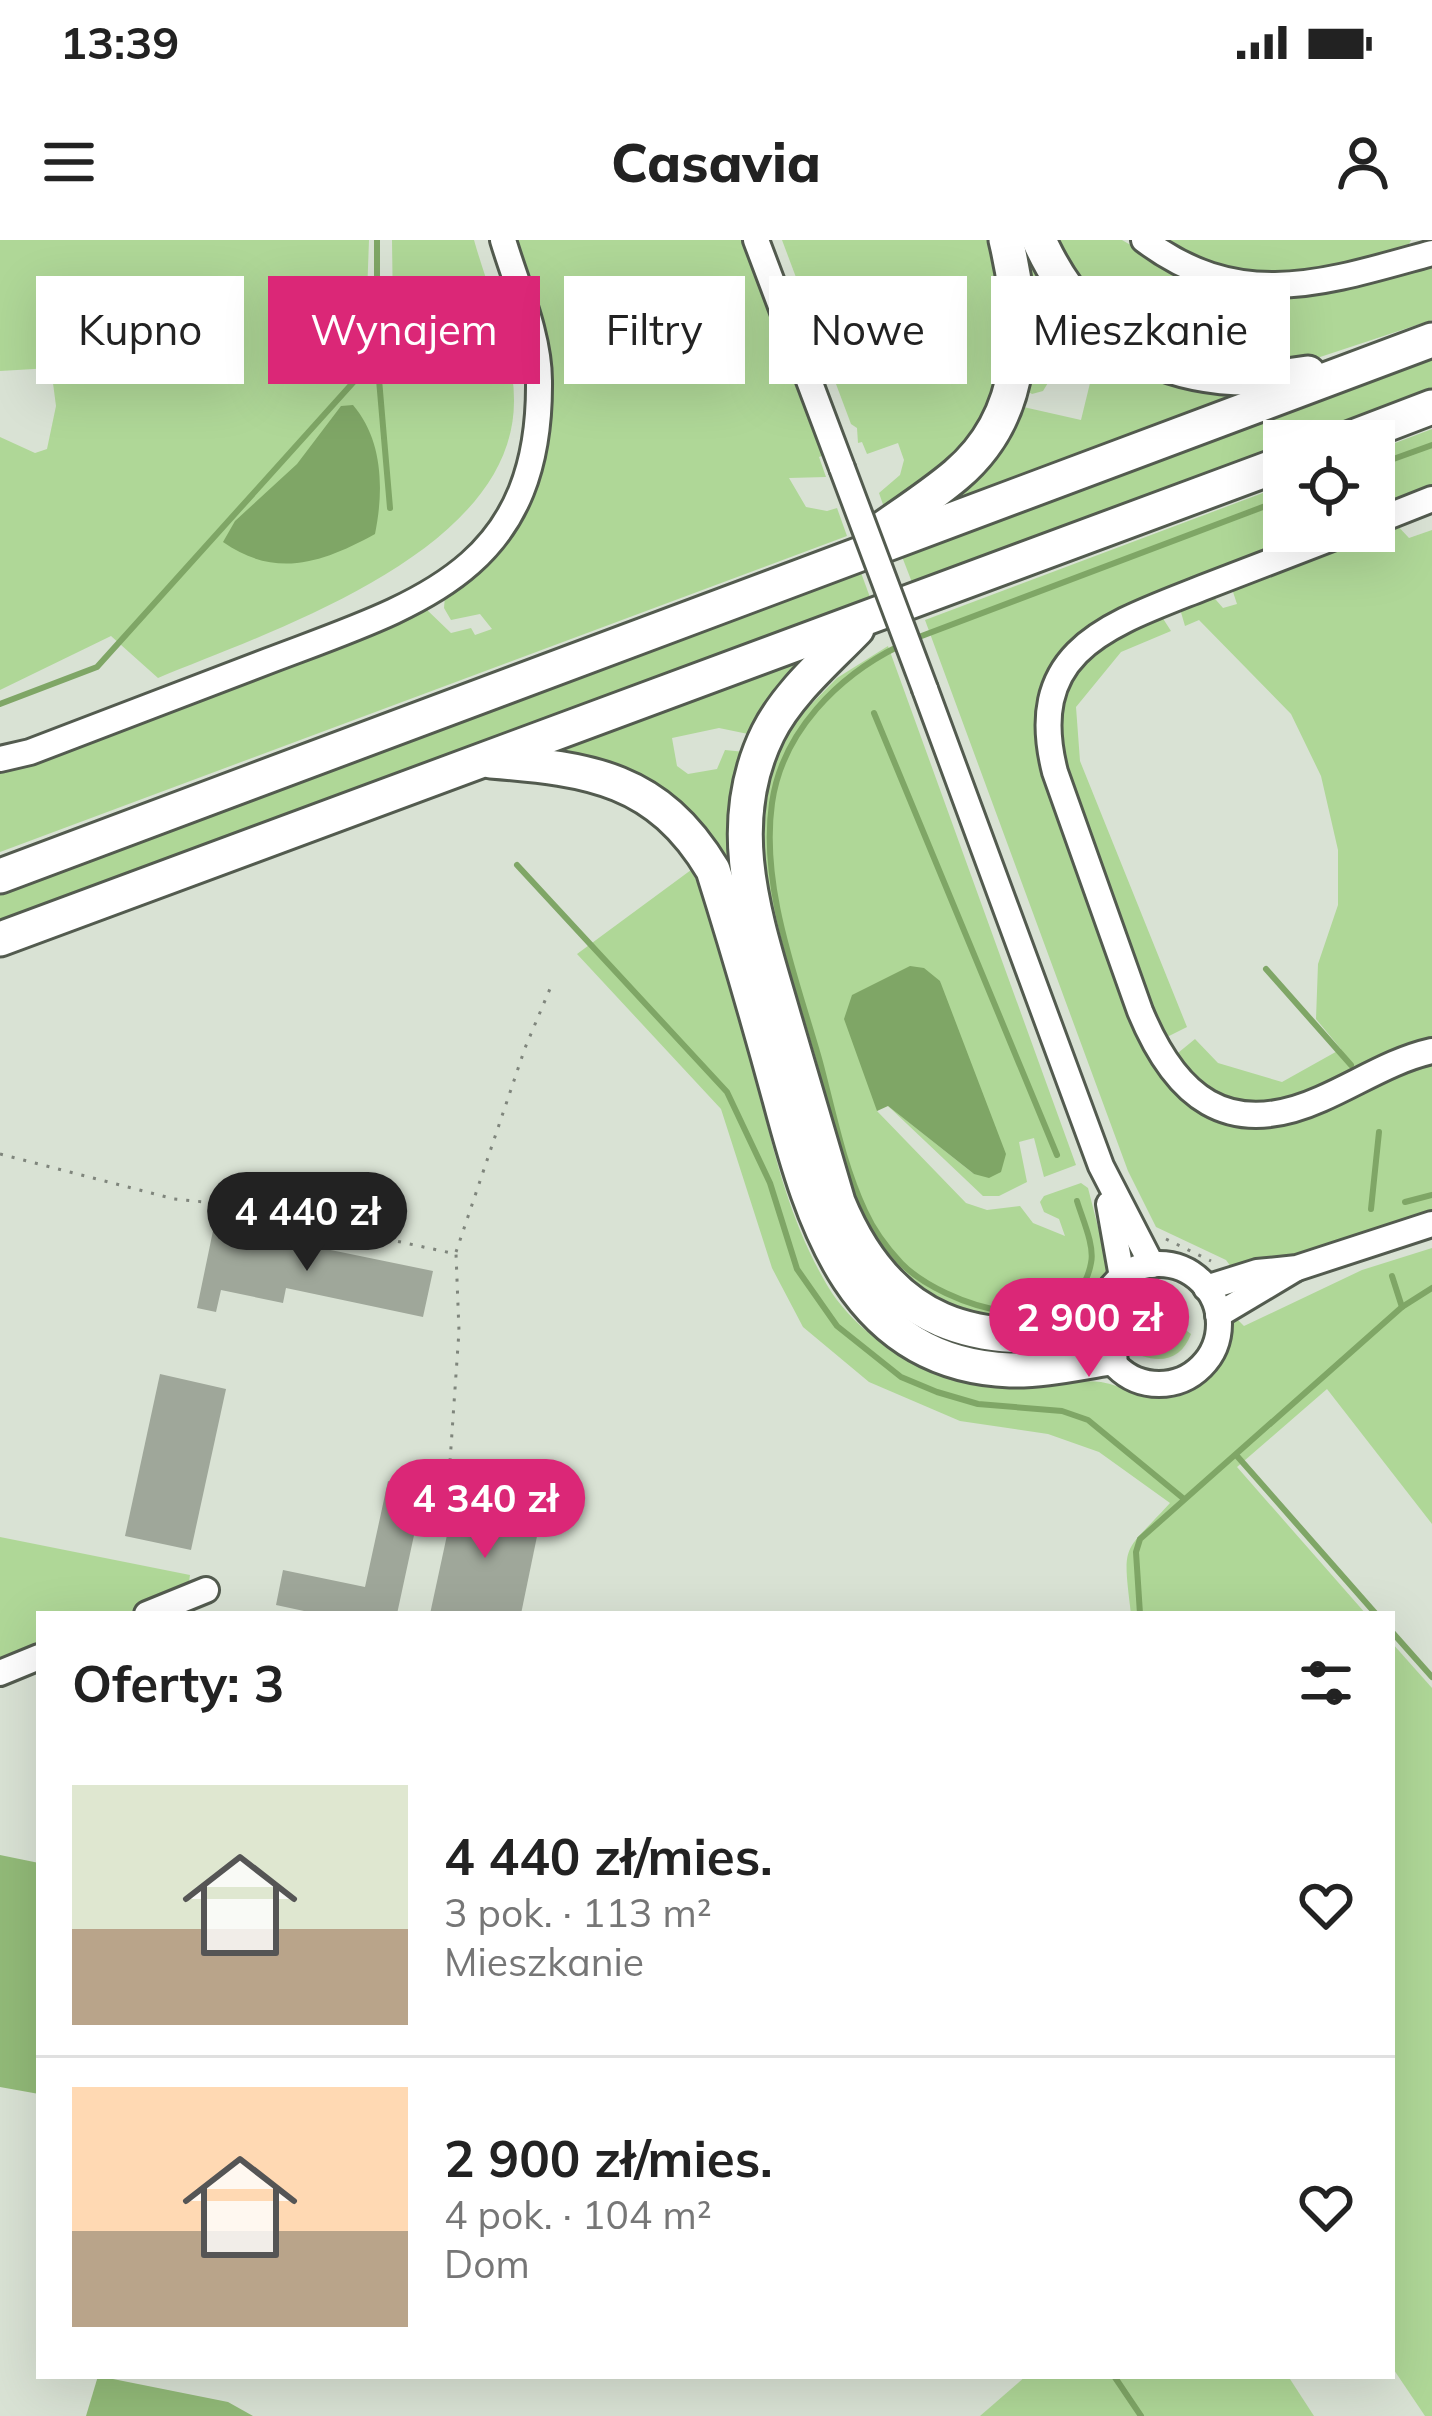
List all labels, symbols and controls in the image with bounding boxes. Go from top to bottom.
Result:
text: 13:39 [60,14,179,70]
text: Casavia [611,128,821,196]
icon: menu [36,129,102,195]
icon: person [1330,129,1396,195]
chip: Kupno [36,276,244,384]
chip: Wynajem [268,276,540,384]
chip: Filtry [564,276,745,384]
chip: Nowe [769,276,967,384]
chip: Mieszkanie [991,276,1290,384]
map controls [1263,420,1395,552]
button: locate [1263,420,1395,552]
pin: 4 440 zł [183,1172,431,1274]
text: 4 440 zł [234,1186,380,1235]
pin: 2 900 zł [965,1278,1213,1380]
text: 2 900 zł [1016,1292,1162,1341]
pin: 4 340 zł [361,1459,609,1561]
text: 4 340 zł [412,1473,558,1522]
icon: filters [1293,1650,1359,1716]
text: Oferty: 3 [72,1651,284,1715]
text: 4 440 zł/mies. [444,1824,773,1888]
icon: home [168,1833,312,1977]
icon: heart [1293,1872,1359,1938]
text: 3 pok. · 113 m² [444,1888,711,1937]
text: Mieszkanie [444,1937,644,1986]
text: 2 900 zł/mies. [444,2126,773,2190]
icon: home [168,2135,312,2279]
icon: heart [1293,2174,1359,2240]
text: 4 pok. · 104 m² [444,2190,711,2239]
text: Dom [444,2239,530,2288]

